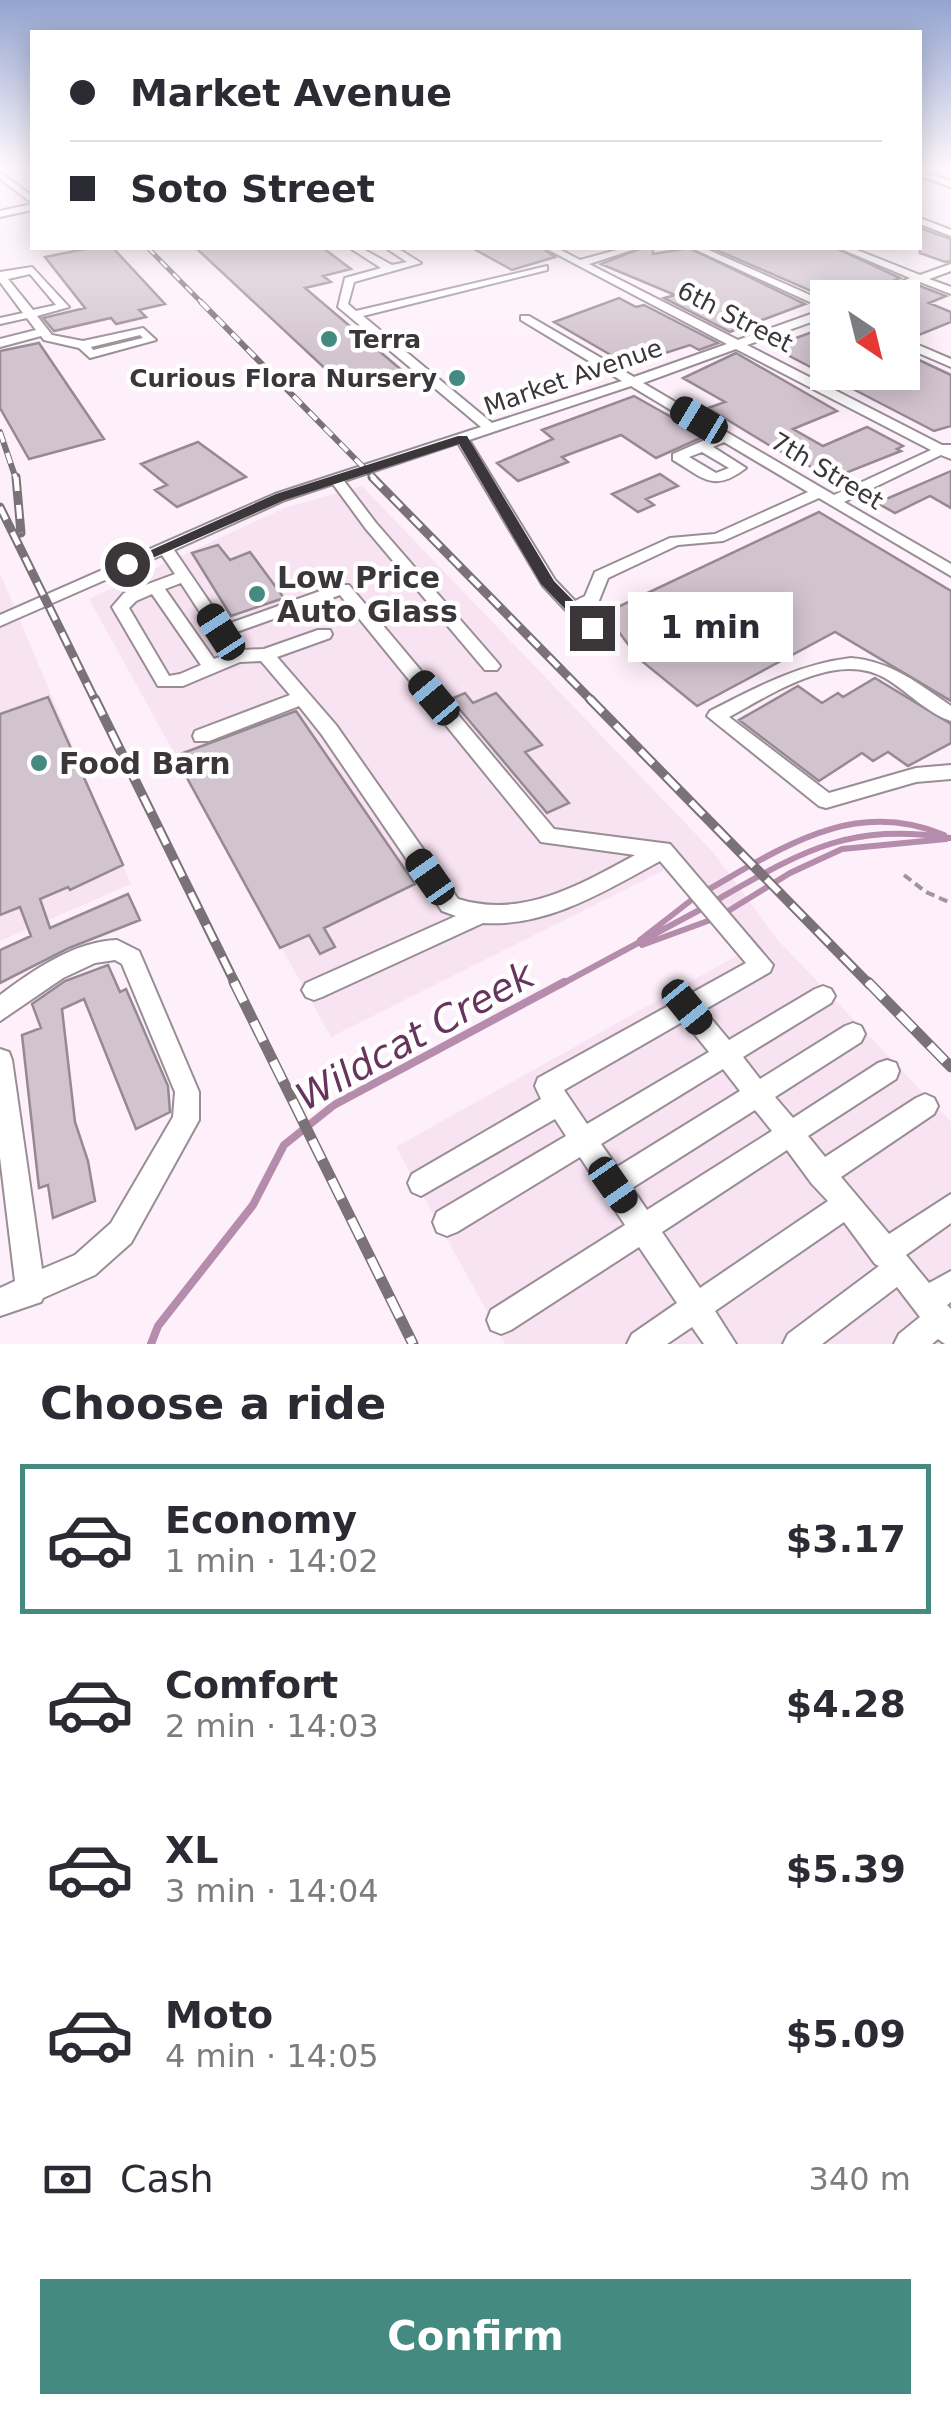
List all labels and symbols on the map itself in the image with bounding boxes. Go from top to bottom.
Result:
street label: 6th Street [673,276,798,358]
north arrow [810,280,920,390]
place label: Terra [349,325,421,354]
marker: Terra [318,328,340,350]
street label: Market Avenue [480,333,666,421]
place label: Curious Flora Nursery [129,364,437,393]
marker: Curious Flora Nursery [446,367,468,389]
car [666,392,732,448]
street label: 7th Street [766,426,888,516]
route start [105,542,150,587]
place label: Low Price Auto Glass [277,560,458,629]
marker: Low Price Auto Glass [246,583,268,605]
callout: 1 min [627,593,792,663]
car [192,599,250,665]
route end [570,606,615,651]
car [403,665,465,731]
place label: Food Barn [59,746,231,781]
marker: Food Barn [28,752,50,774]
car [401,844,459,910]
water label: Wildcat Creek [288,952,543,1119]
car [656,974,718,1040]
car [584,1152,642,1218]

